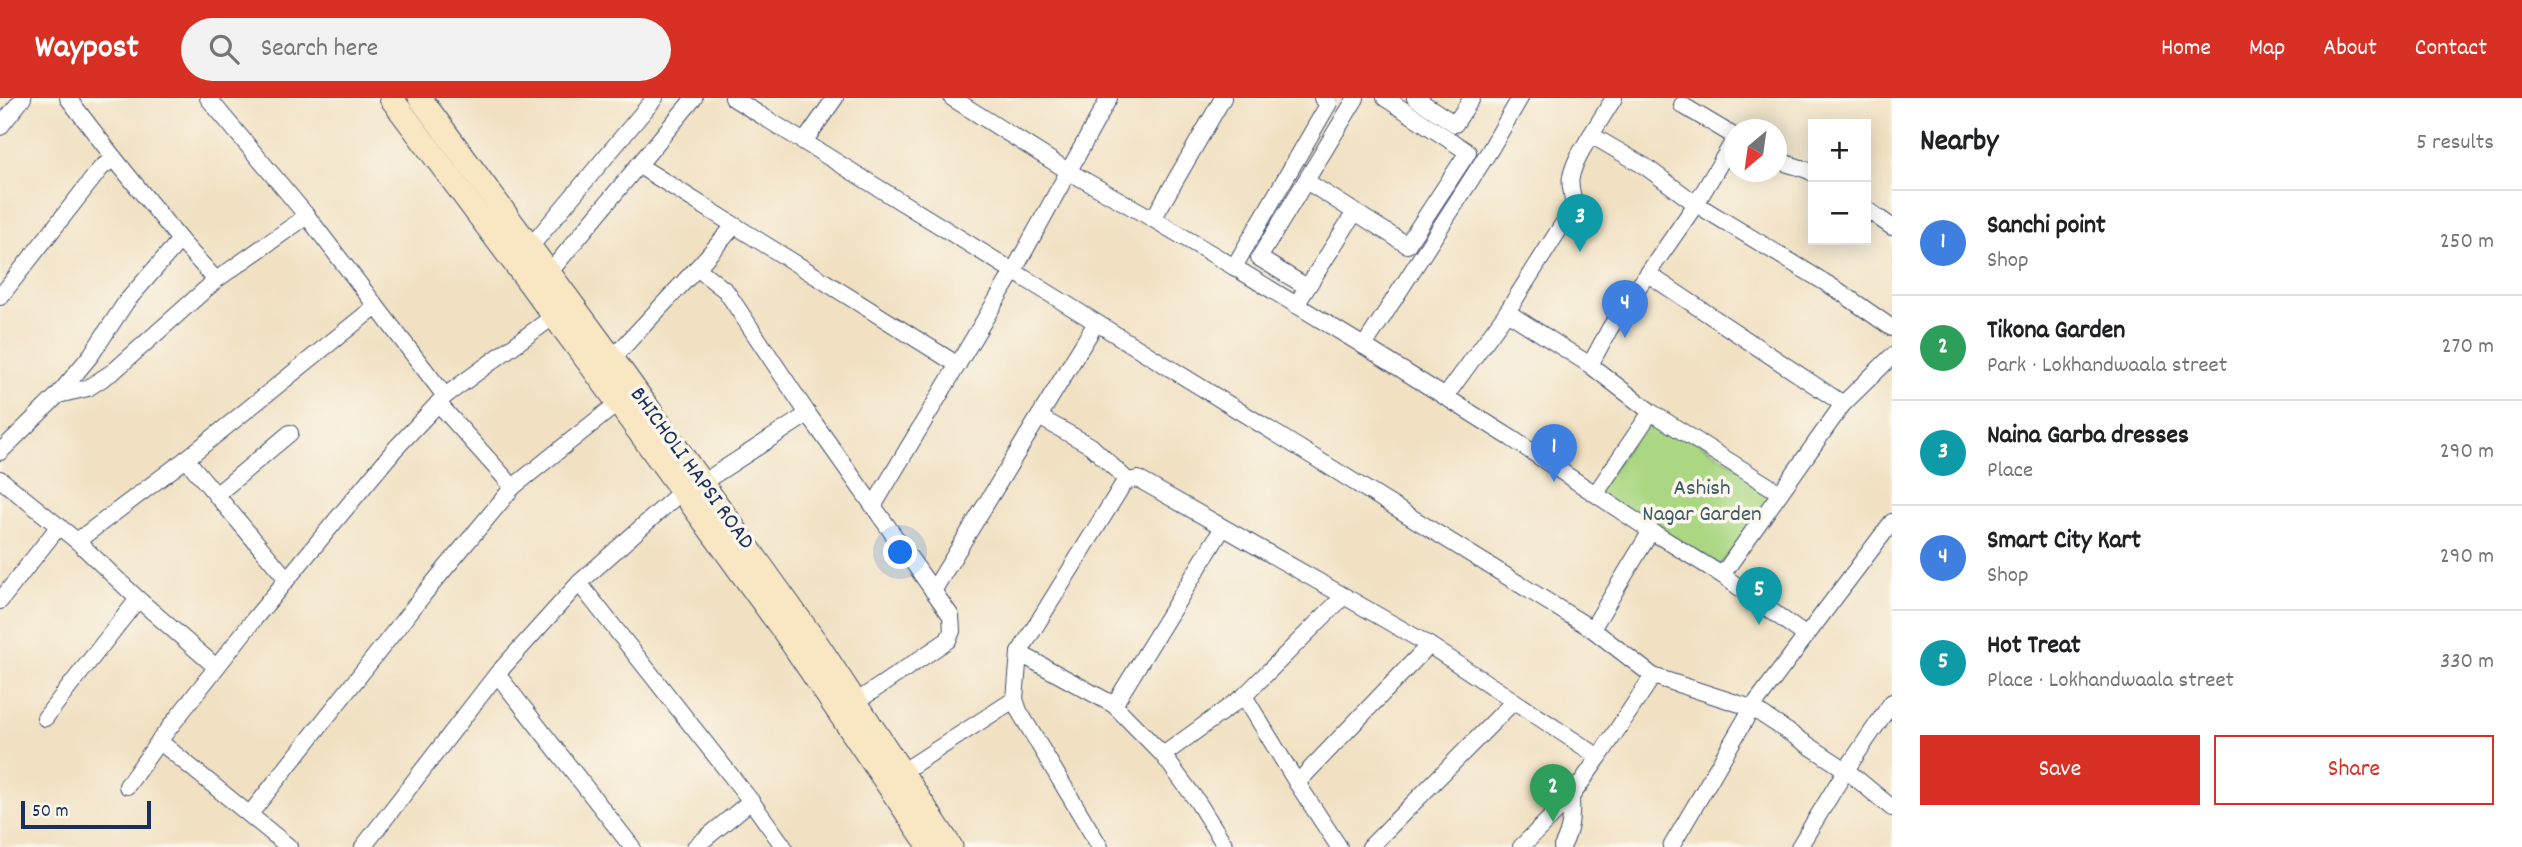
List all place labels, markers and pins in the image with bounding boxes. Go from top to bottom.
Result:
pin: 3 [1557,194,1603,252]
pin: 4 [1602,280,1648,338]
pin: 1 [1531,424,1577,482]
pin: 5 [1736,567,1782,625]
pin: 2 [1530,764,1576,822]

